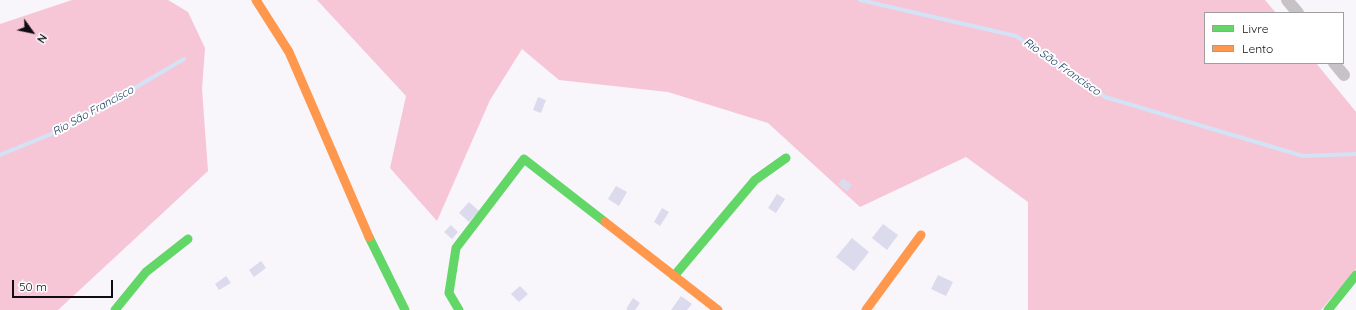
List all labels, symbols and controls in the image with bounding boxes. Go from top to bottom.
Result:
north arrow [12,12,52,52]
legend [1204,12,1344,64]
text: Livre [1242,21,1268,36]
text: N [34,31,50,46]
water label: Rio São Francisco [1021,36,1103,98]
text: Lento [1242,41,1273,56]
water label: Rio São Francisco [50,83,136,139]
scale bar [14,272,115,298]
text: 50 m [19,279,47,294]

